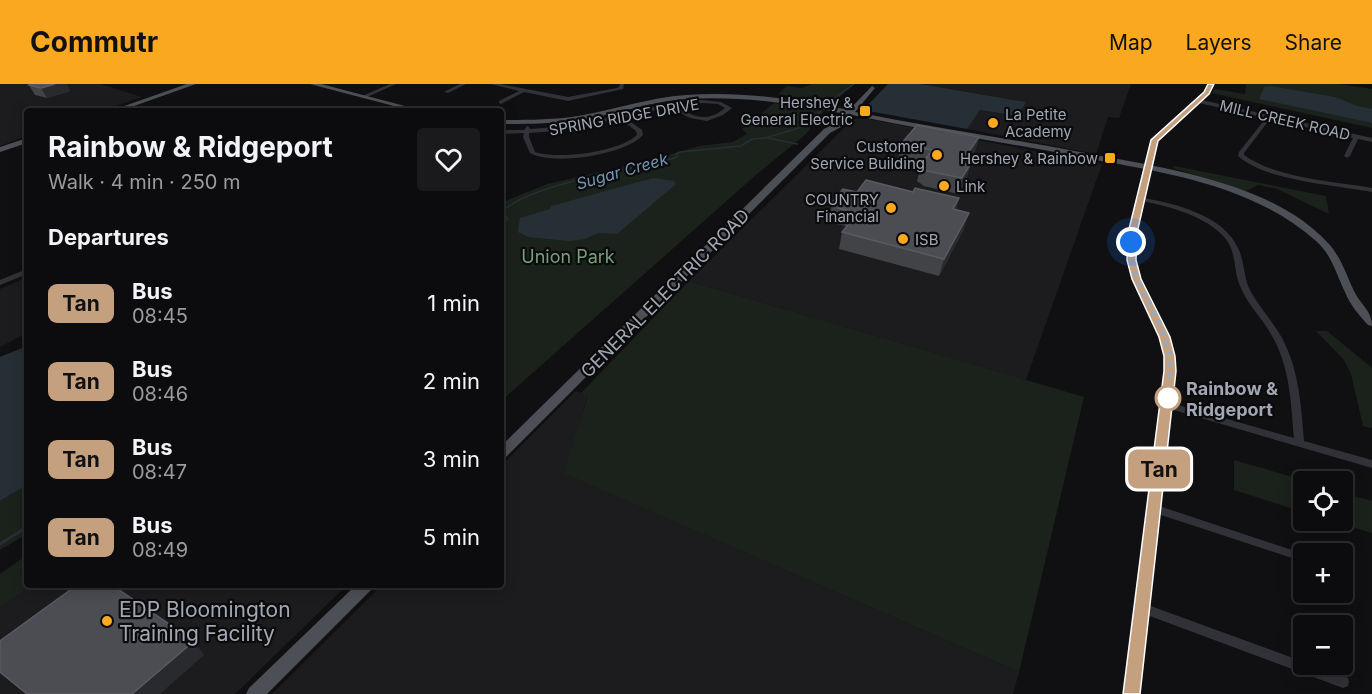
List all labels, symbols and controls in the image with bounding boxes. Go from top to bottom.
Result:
text: Commutr [30,25,158,59]
text: Map [1109,30,1153,55]
text: Layers [1186,30,1252,55]
text: Share [1285,30,1342,55]
place label: Hershey & General Electric [741,93,853,129]
street label: SPRING RIDGE DRIVE [547,94,701,140]
street label: MILL CREEK ROAD [1218,96,1352,144]
marker: Hershey & General Electric [858,104,872,118]
place label: La Petite Academy [1005,105,1072,141]
marker: La Petite Academy [986,116,1000,130]
button: heart [417,128,480,191]
text: Rainbow & Ridgeport [48,130,333,164]
place label: Customer Service Building [810,137,925,173]
water label: Sugar Creek [574,148,670,194]
marker: Customer Service Building [930,148,944,162]
place label: Hershey & Rainbow [960,149,1098,168]
marker: Hershey & Rainbow [1103,151,1117,165]
text: Walk · 4 min · 250 m [48,170,241,194]
place label: Link [956,177,986,196]
marker: Link [937,179,951,193]
place label: COUNTRY Financial [805,190,879,226]
marker: COUNTRY Financial [884,201,898,215]
street label: GENERAL ELECTRIC ROAD [577,205,753,381]
text: Departures [48,224,169,250]
your location [1116,227,1146,257]
place label: ISB [915,230,938,249]
marker: ISB [896,232,910,246]
park label: Union Park [521,246,615,267]
text: Bus [132,278,173,304]
text: 1 min [427,290,480,316]
text: Tan [62,291,100,316]
text: 08:45 [132,304,188,328]
text: Bus [132,356,173,382]
text: 2 min [423,368,480,394]
text: Tan [62,369,100,394]
place label: Rainbow & Ridgeport [1186,378,1278,420]
text: 08:46 [132,382,188,406]
marker: Rainbow & Ridgeport [1155,385,1181,411]
text: Bus [132,434,173,460]
text: 3 min [423,446,480,472]
text: Tan [62,447,100,472]
line badge: Tan [1124,450,1194,488]
text: Tan [1140,457,1178,482]
text: 08:47 [132,460,187,484]
map controls [1293,471,1353,675]
button: locate [1293,471,1353,531]
text: Bus [132,512,173,538]
text: 5 min [423,524,480,550]
text: Tan [62,525,100,550]
text: 08:49 [132,538,188,562]
button: + [1293,543,1353,603]
place label: EDP Bloomington Training Facility [119,597,291,646]
marker: EDP Bloomington Training Facility [100,614,114,628]
button: − [1293,615,1353,675]

